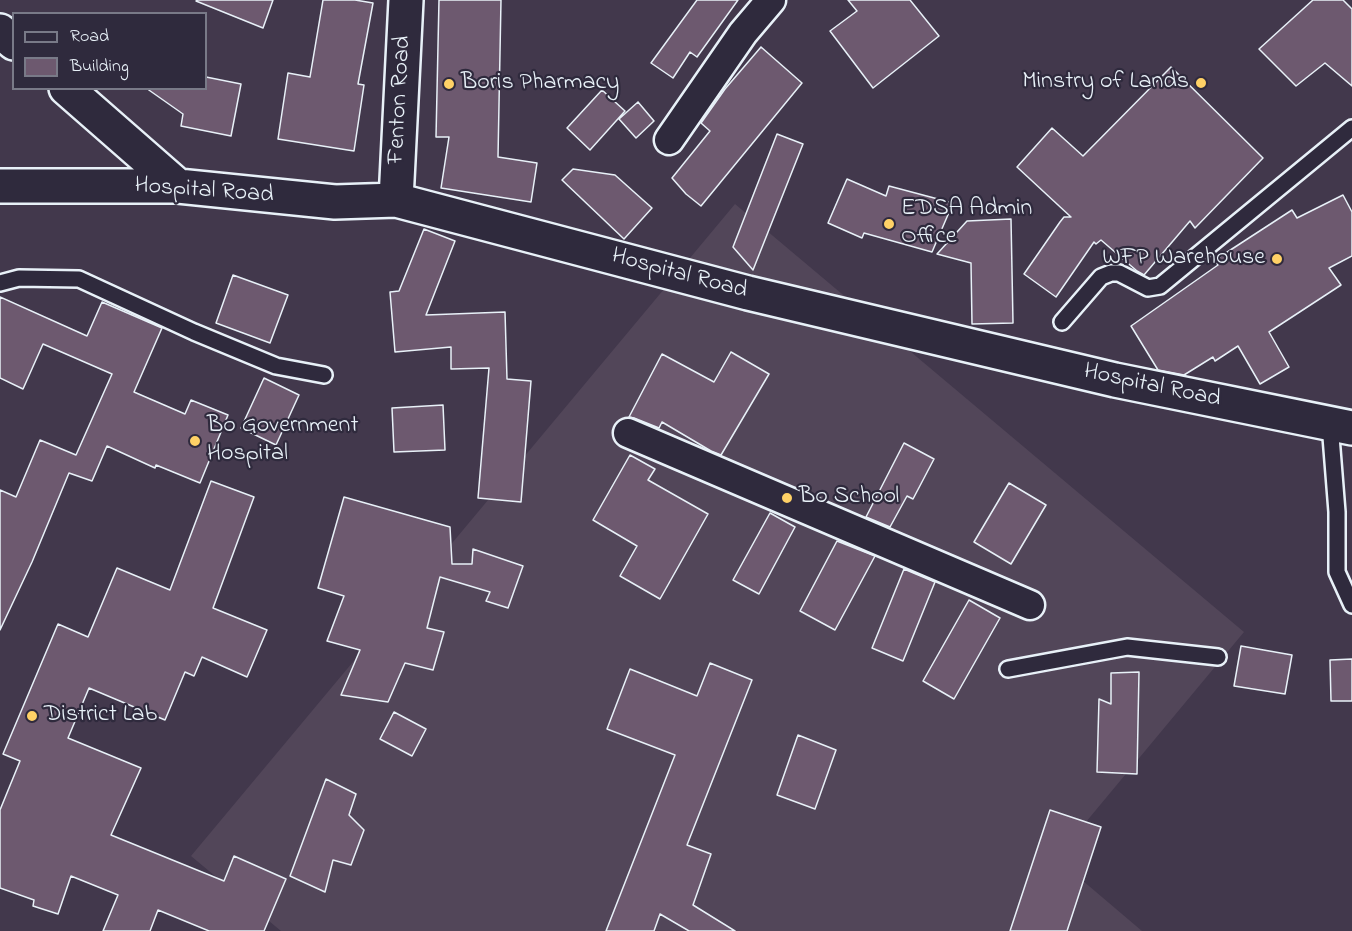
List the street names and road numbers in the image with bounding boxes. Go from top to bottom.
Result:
street label: Fenton Road [383,35,419,165]
street label: Hospital Road [134,173,274,211]
street label: Hospital Road [608,243,750,307]
street label: Hospital Road [1081,358,1223,416]

